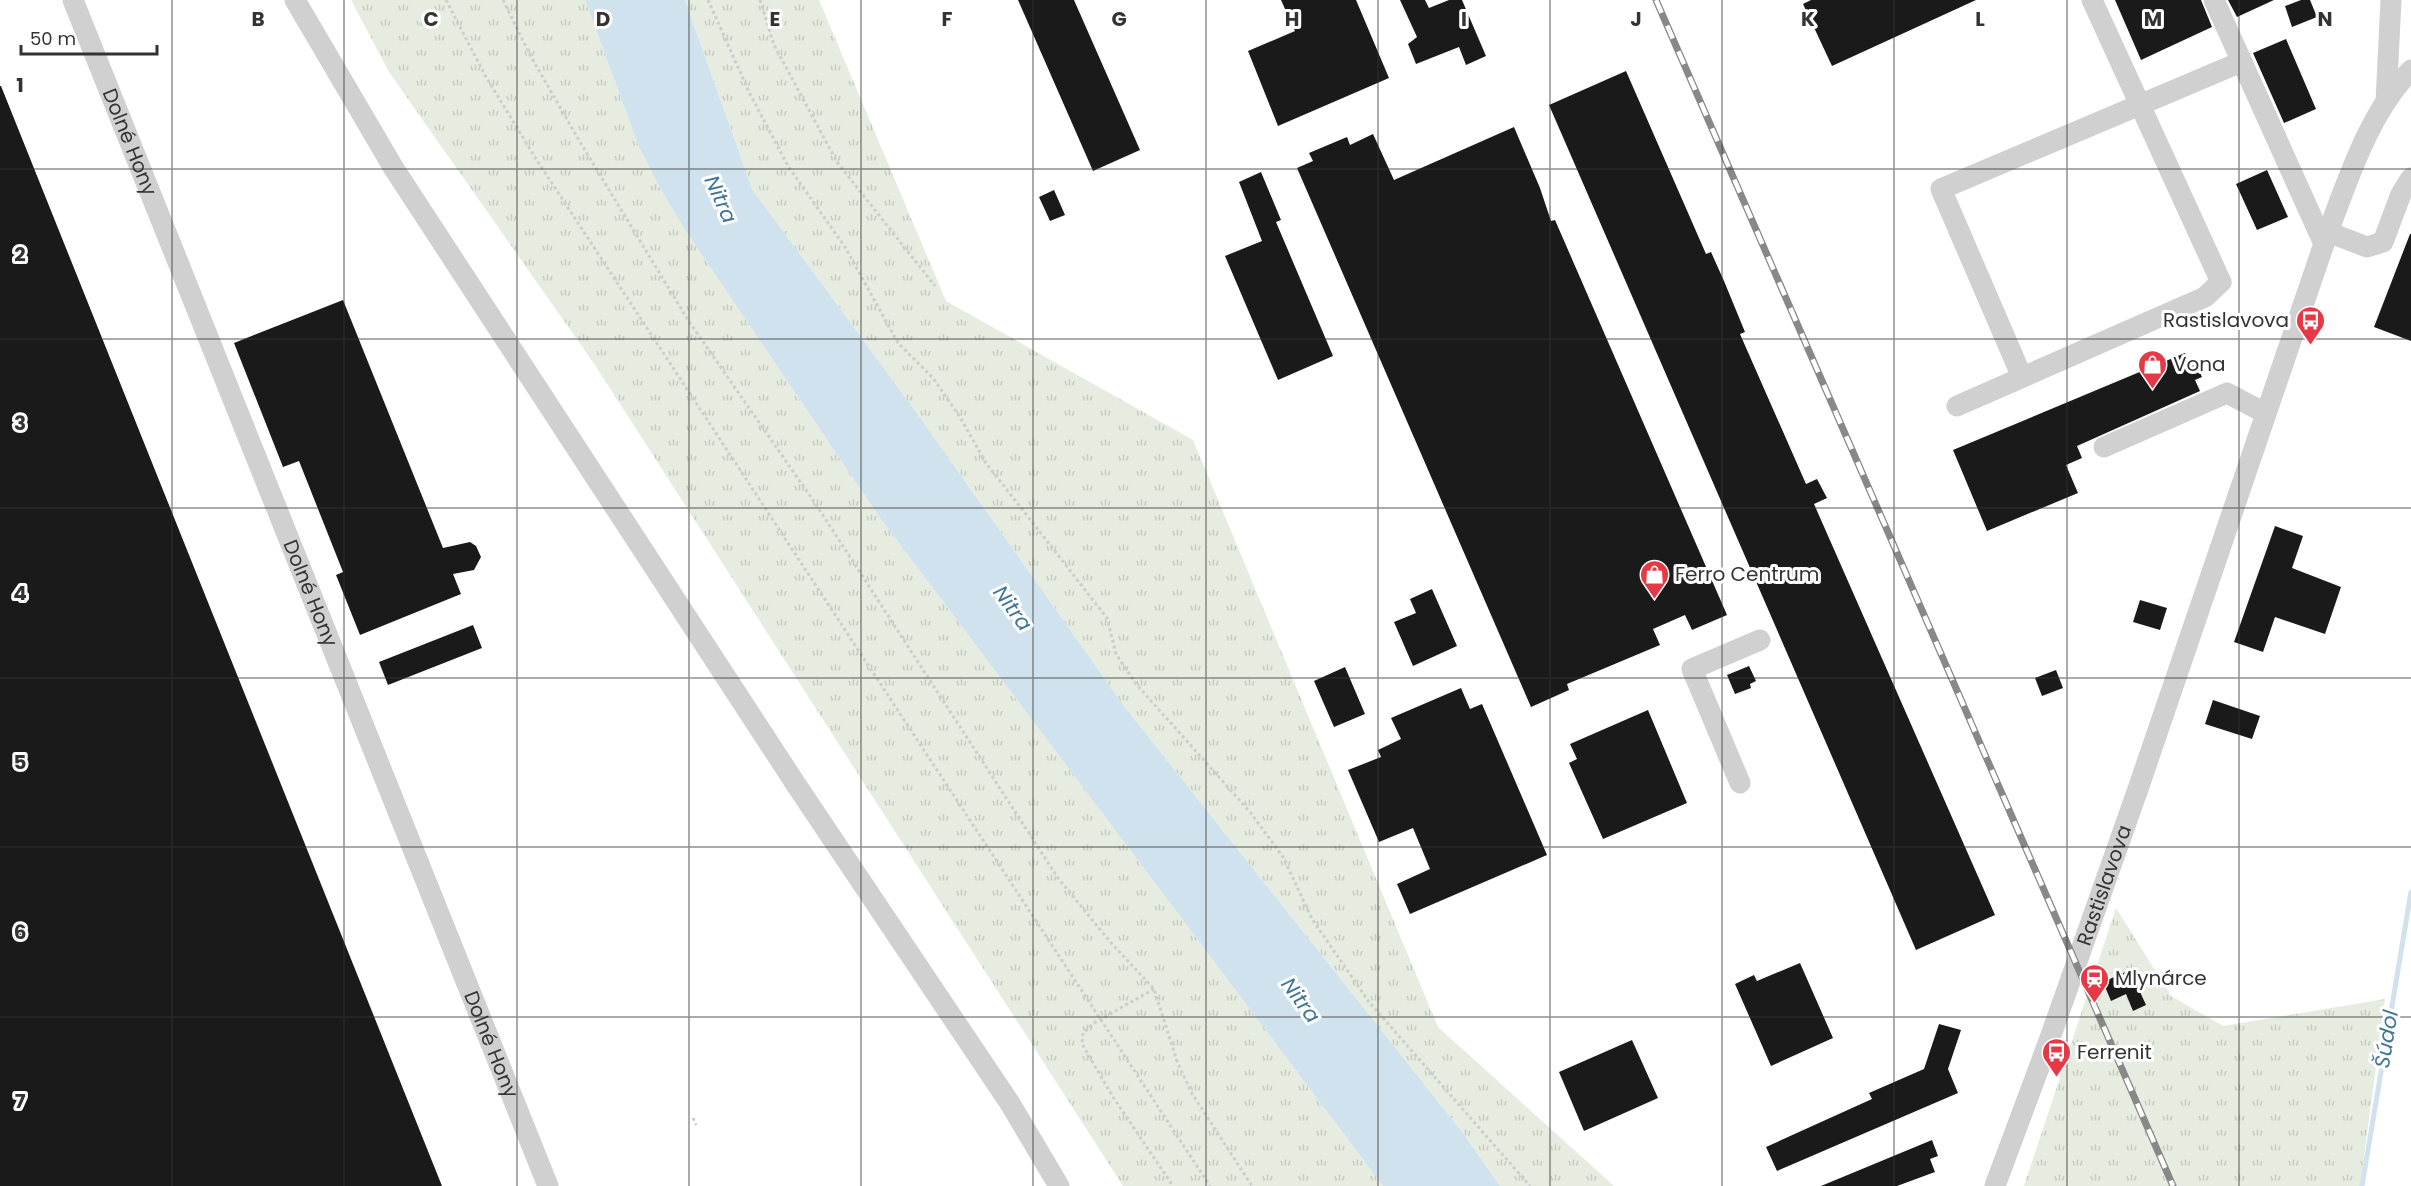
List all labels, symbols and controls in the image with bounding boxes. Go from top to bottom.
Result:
text: B [251,5,265,33]
text: C [423,5,439,33]
text: D [596,5,610,33]
text: E [770,5,780,33]
text: F [942,5,953,33]
text: G [1111,5,1127,33]
text: H [1285,5,1299,33]
text: I [1461,5,1467,33]
text: J [1630,5,1642,33]
text: K [1801,5,1815,33]
text: L [1975,5,1985,33]
text: M [2144,5,2162,33]
text: N [2317,5,2333,33]
scale bar [21,18,158,56]
text: 50 m [30,26,76,51]
text: 1 [16,71,24,99]
street label: Dolné Hony [96,84,164,200]
water label: Nitra [698,170,744,228]
text: 2 [14,240,26,268]
bus stop icon: Rastislavova [2294,304,2326,346]
place label: Rastislavova [2163,306,2289,334]
shop icon: Vona [2136,348,2168,390]
place label: Vona [2173,350,2226,378]
text: 3 [14,409,26,437]
street label: Dolné Hony [277,535,345,651]
shop icon: Ferro Centrum [1638,558,1670,600]
place label: Ferro Centrum [1675,560,1819,588]
text: 4 [13,579,27,607]
water label: Nitra [987,579,1039,637]
text: 5 [14,748,27,776]
street label: Rastislavova [2070,821,2138,949]
text: 6 [14,918,26,946]
station icon: Mlynárce [2078,962,2110,1004]
place label: Mlynárce [2115,964,2207,992]
water label: Nitra [1275,971,1327,1029]
street label: Dolné Hony [457,987,525,1102]
water label: Šúdol [2367,1007,2405,1070]
bus stop icon: Ferrenit [2040,1036,2072,1078]
place label: Ferrenit [2077,1038,2152,1066]
text: 7 [15,1087,26,1115]

